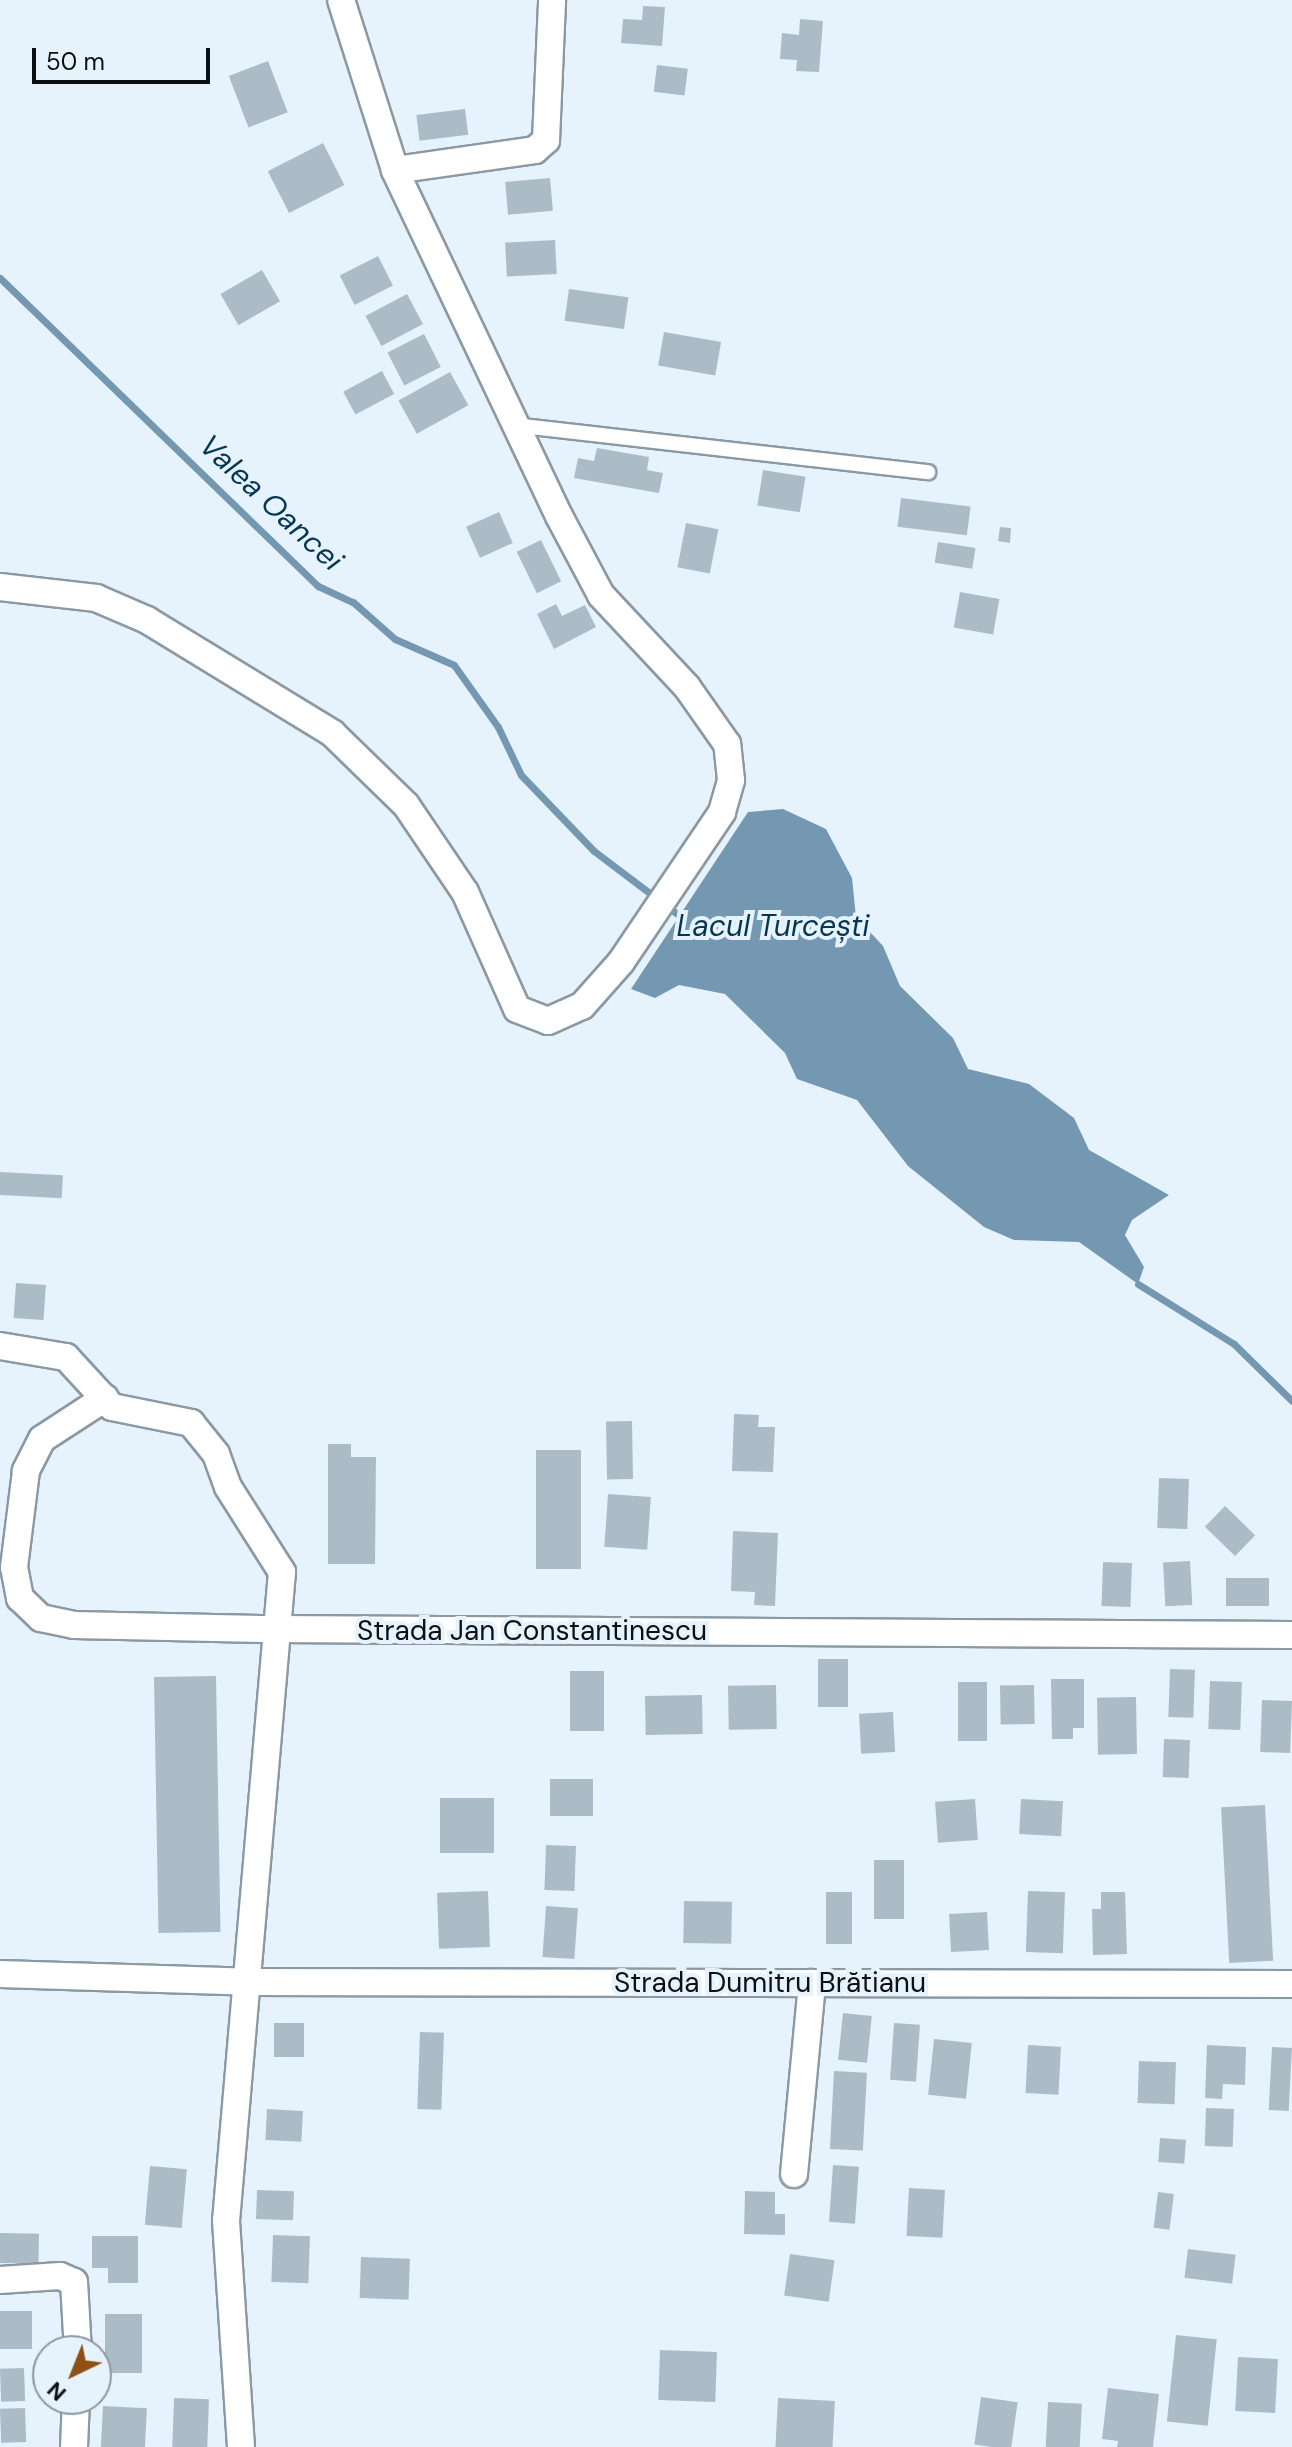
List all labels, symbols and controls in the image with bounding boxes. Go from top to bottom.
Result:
scale bar [36,32,214,82]
text: 50 m [46,46,105,77]
water label: Valea Oancei [192,427,350,579]
water label: Lacul Turcești [676,908,870,944]
street label: Strada Jan Constantinescu [357,1614,707,1648]
street label: Strada Dumitru Brătianu [614,1966,926,2000]
north arrow [32,2335,112,2415]
text: N [41,2375,72,2408]

